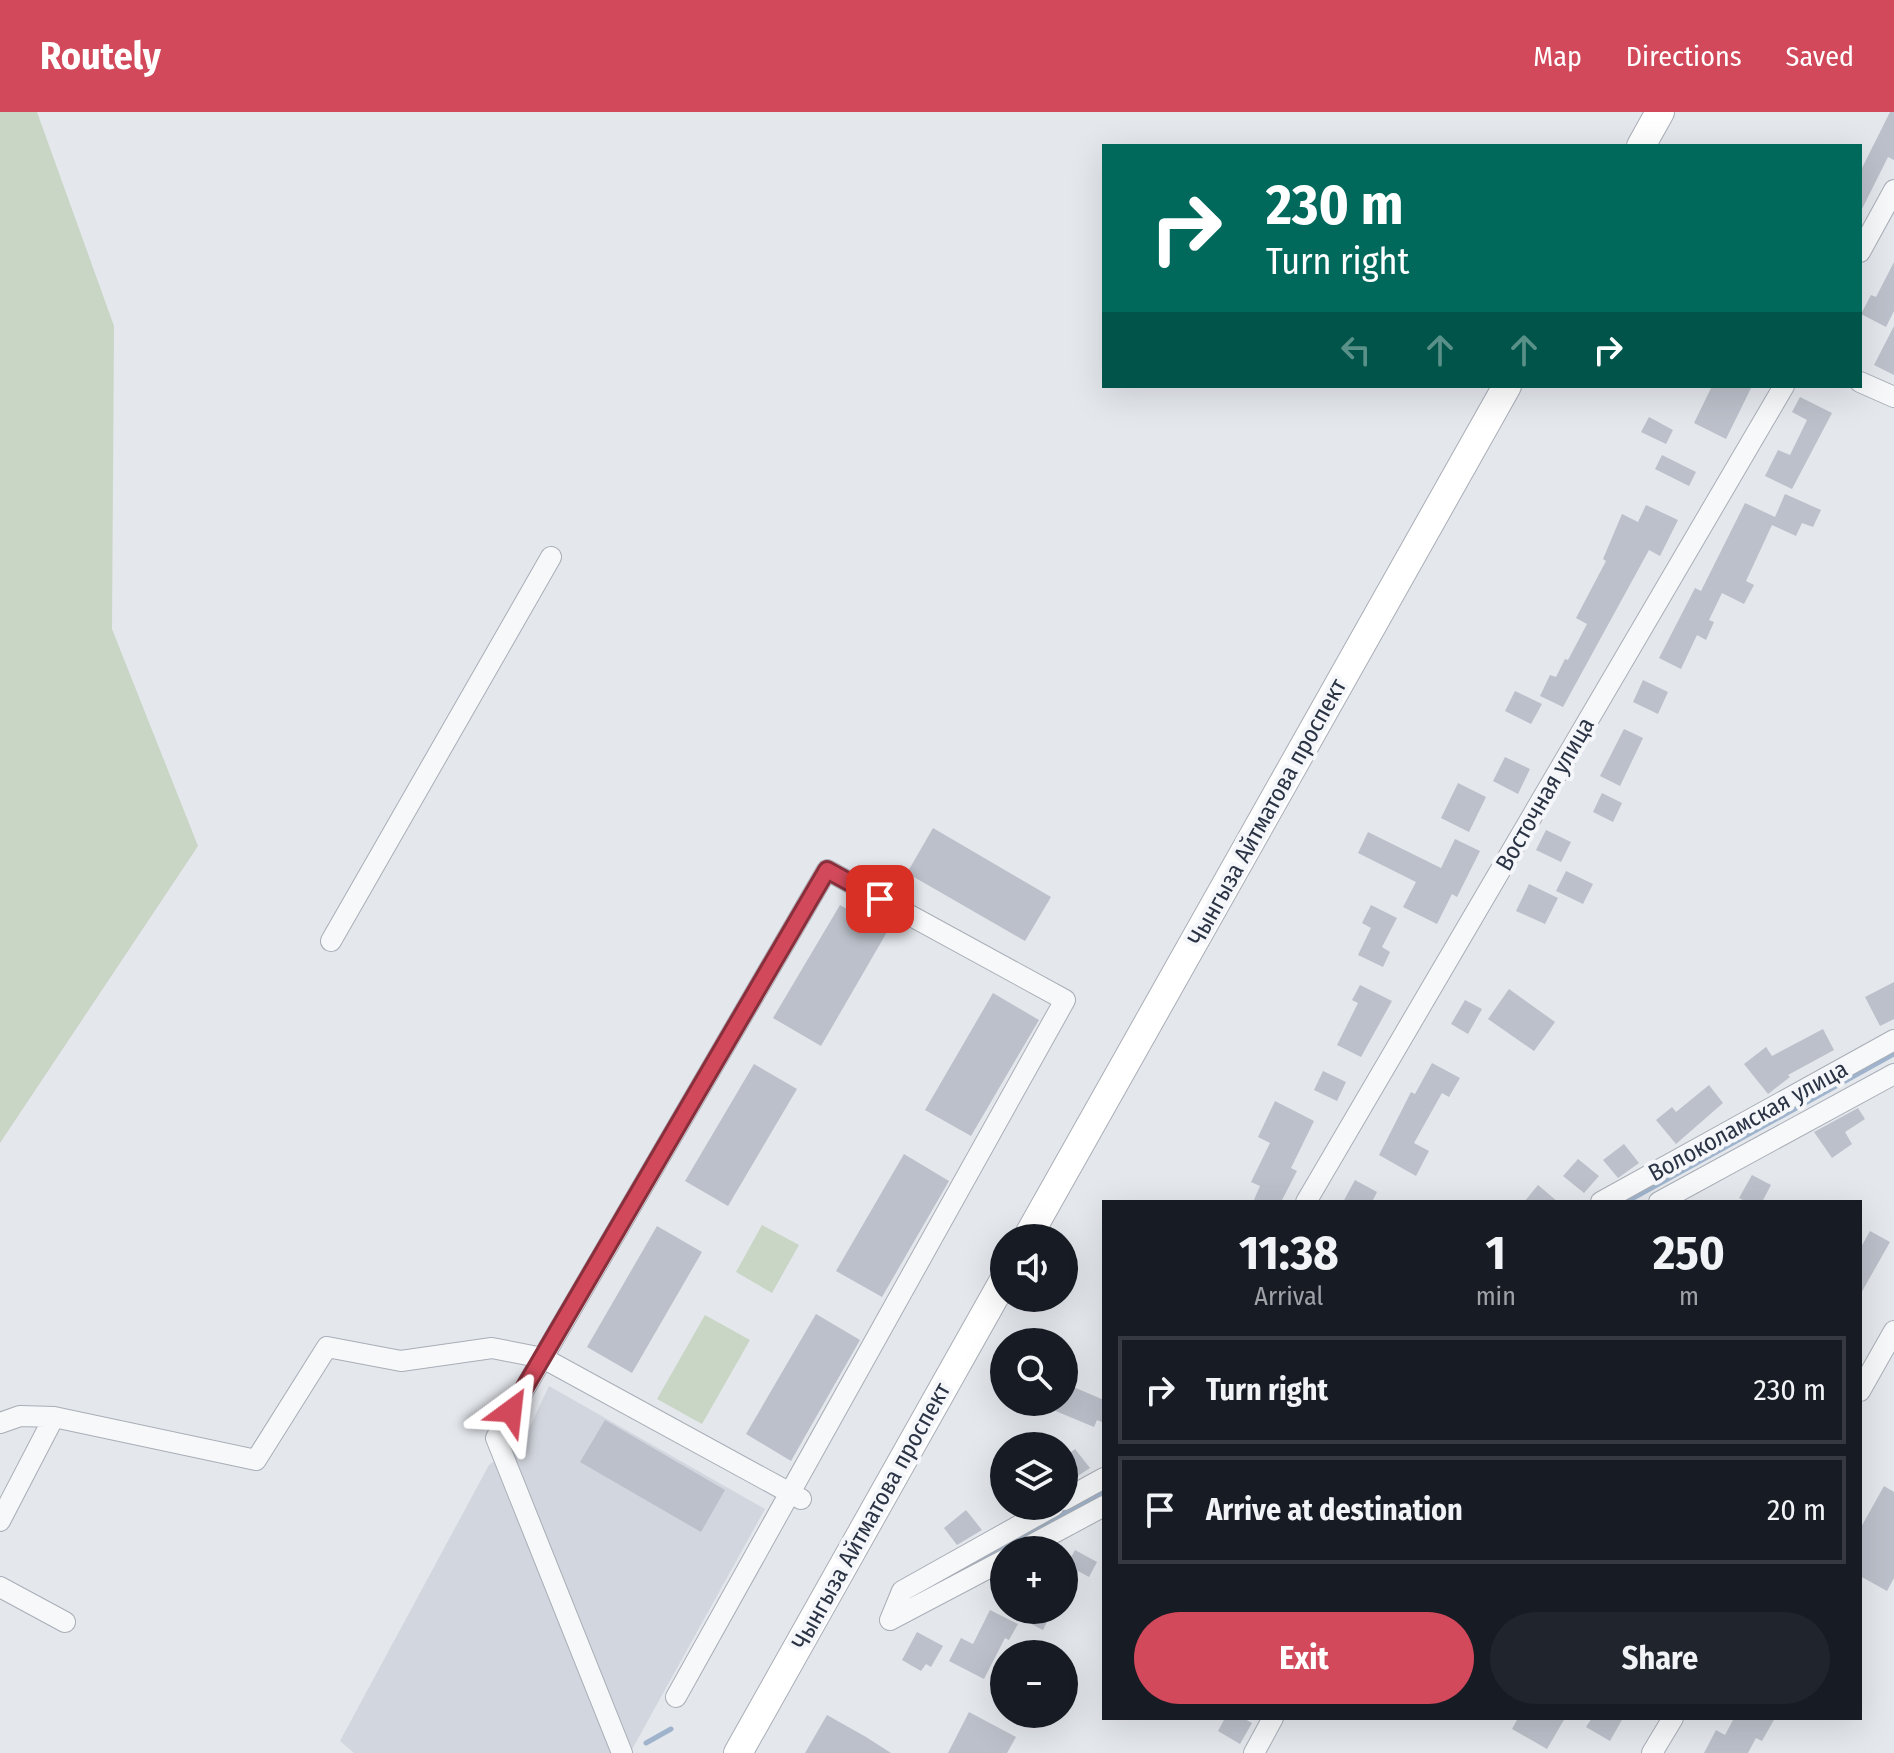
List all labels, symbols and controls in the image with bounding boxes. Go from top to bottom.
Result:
text: Routely [40,33,161,79]
text: Map [1533,40,1582,73]
text: Directions [1626,40,1742,73]
text: Saved [1786,40,1854,73]
text: 230 m [1266,172,1403,239]
icon: right [1134,176,1238,280]
text: Turn right [1266,240,1409,284]
icon: left [1334,328,1378,372]
icon: ahead [1418,328,1462,372]
icon: ahead [1502,328,1546,372]
icon: right [1586,328,1630,372]
street label: Чынгыза Айтматова проспект [1182,674,1352,950]
street label: Восточная улица [1490,713,1600,875]
pin [846,865,914,933]
icon: arrive [858,877,902,921]
street label: Волоколамская улица [1644,1055,1852,1187]
map controls [990,1224,1078,1728]
button: sound [990,1224,1078,1312]
text: 11:38 [1239,1224,1339,1282]
text: 1 [1486,1224,1506,1282]
text: 250 [1653,1224,1725,1282]
text: Arrival [1254,1281,1323,1312]
text: min [1476,1281,1516,1312]
text: m [1679,1281,1699,1312]
button: search [990,1328,1078,1416]
icon: right [1138,1368,1182,1412]
position arrow [469,1369,553,1453]
text: Turn right [1206,1372,1328,1408]
text: 230 m [1754,1372,1826,1408]
street label: Чынгыза Айтматова проспект [786,1378,956,1654]
button: layers [990,1432,1078,1520]
icon: arrive [1138,1488,1182,1532]
text: Arrive at destination [1206,1492,1463,1528]
text: 20 m [1767,1492,1826,1528]
button: + [990,1536,1078,1624]
button: Exit [1134,1612,1474,1704]
button: Share [1490,1612,1830,1704]
button: − [990,1640,1078,1728]

